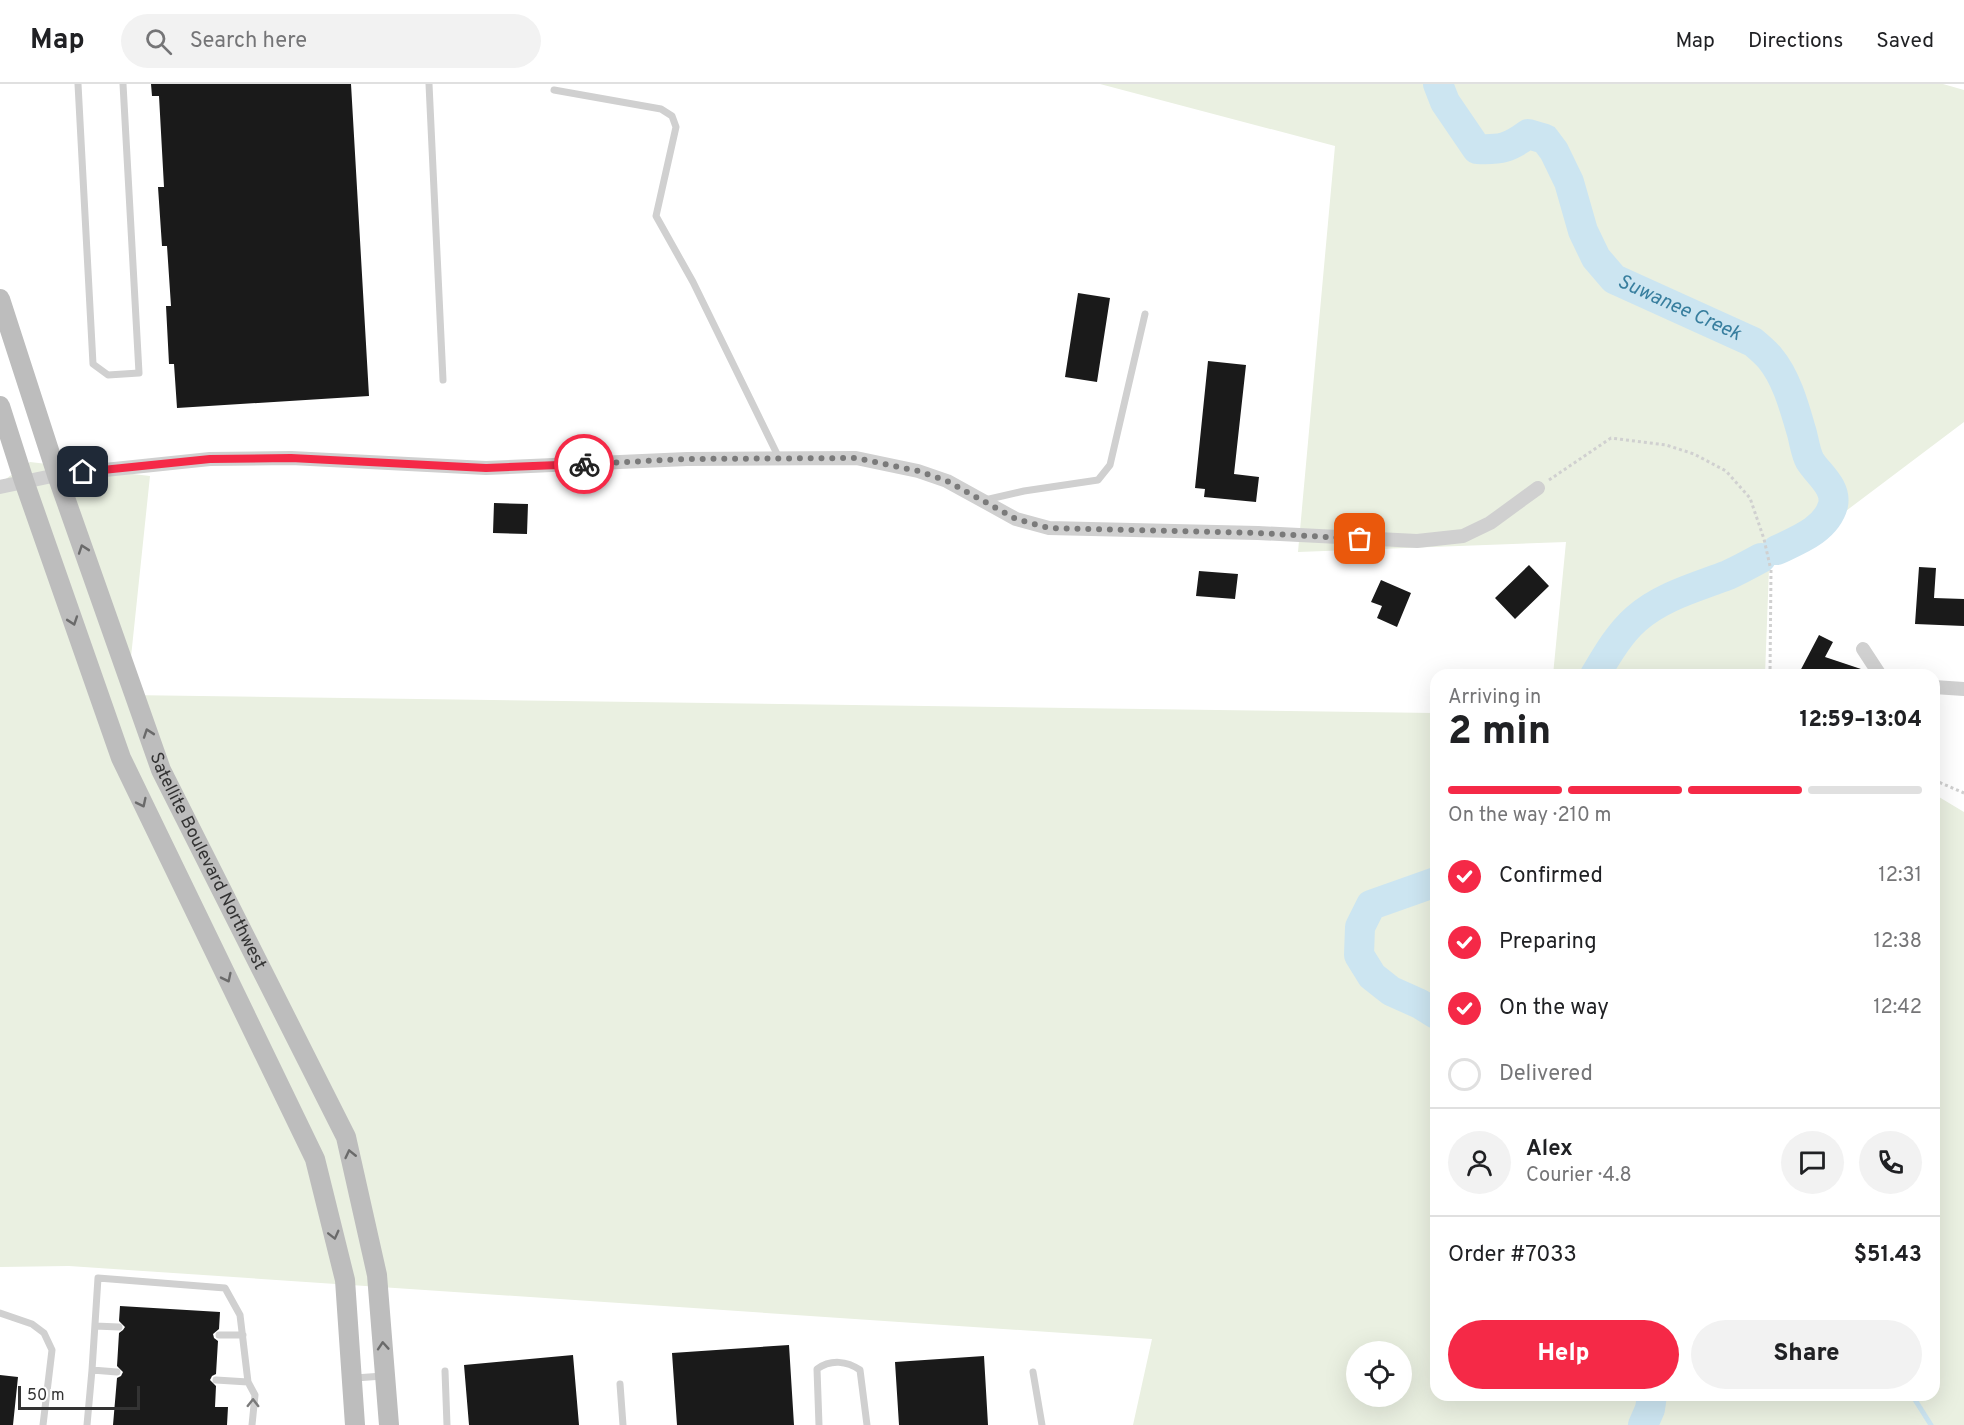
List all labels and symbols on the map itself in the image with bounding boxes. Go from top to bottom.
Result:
water label: Suwanee Creek [1613,269,1746,348]
courier [554,434,614,494]
pin [57,446,108,497]
pin [1334,513,1385,564]
one-way arrow [78,544,91,555]
one-way arrow [66,615,79,626]
one-way arrow [142,728,155,739]
street label: Satellite Boulevard Northwest [144,749,271,974]
one-way arrow [135,796,147,807]
one-way arrow [219,972,231,983]
one-way arrow [344,1149,357,1159]
one-way arrow [326,1230,339,1240]
one-way arrow [377,1341,390,1350]
scale bar [18,1383,140,1410]
one-way arrow [247,1398,260,1407]

